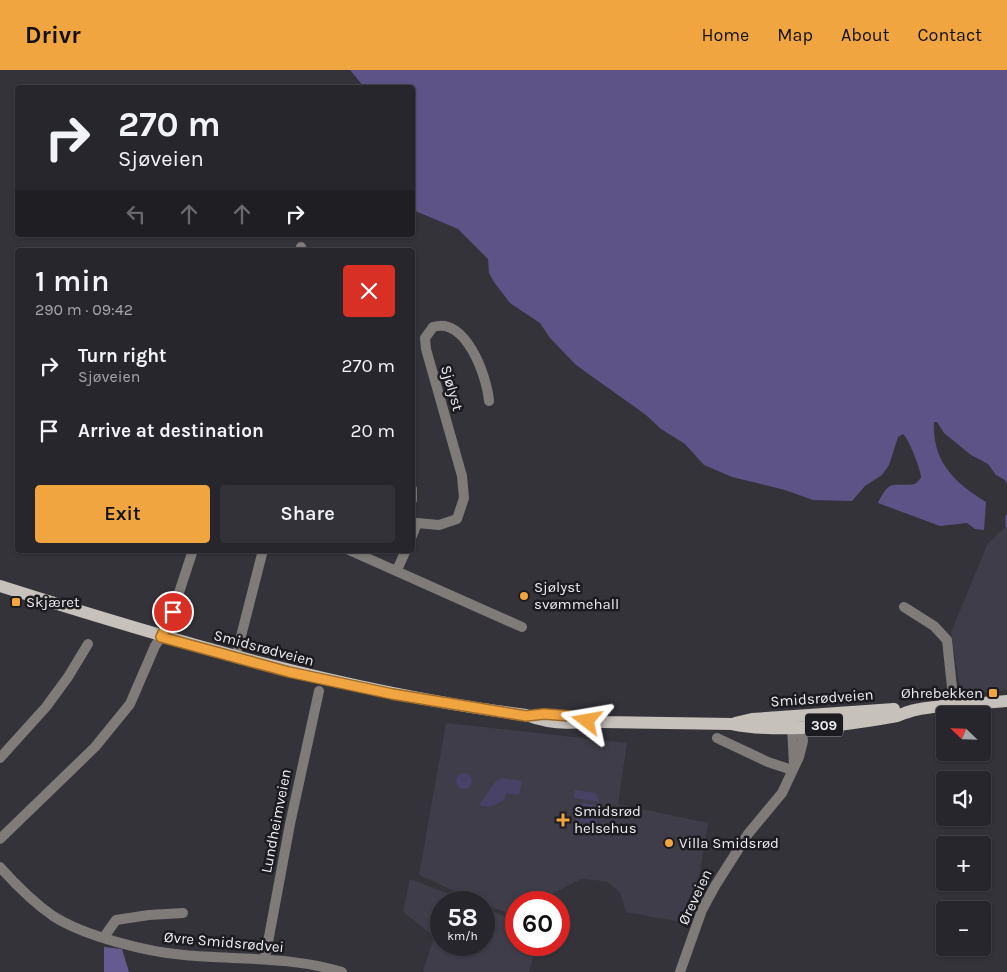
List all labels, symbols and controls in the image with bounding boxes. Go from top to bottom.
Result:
text: Drivr [25,21,81,49]
text: Home [701,24,749,46]
text: Map [777,24,813,46]
text: About [841,24,890,46]
text: Contact [918,24,982,46]
text: 270 m [118,104,221,145]
icon: right [35,105,100,170]
text: Sjøveien [118,146,204,172]
icon: left [122,200,150,228]
icon: ahead [175,200,203,228]
icon: ahead [228,200,256,228]
icon: right [281,200,309,228]
text: 1 min [35,263,109,299]
button: close [343,265,395,317]
text: 290 m · 09:42 [35,300,133,319]
text: Turn right [78,345,167,367]
icon: right [35,352,63,380]
text: 270 m [342,355,395,377]
street label: Sjølyst [437,363,467,413]
text: Sjøveien [78,367,140,386]
icon: arrive [35,417,63,445]
text: Arrive at destination [78,420,264,442]
text: 20 m [350,420,395,442]
button: Exit [35,485,210,543]
button: Share [220,485,395,543]
place label: Sjølyst svømmehall [534,578,619,613]
marker: Sjølyst svømmehall [518,590,530,602]
pin [152,591,194,633]
place label: Skjæret [26,593,80,611]
marker: Skjæret [10,596,22,608]
icon: arrive [159,598,187,626]
street label: Smidsrødveien [212,626,316,670]
place label: Øhrebekken [901,684,983,702]
street label: Smidsrødveien [770,685,874,711]
marker: Øhrebekken [987,687,999,699]
position arrow [560,694,612,746]
north arrow [936,706,991,761]
map controls [936,706,991,956]
road number: 309 [805,714,843,736]
street label: Lundheimveien [257,767,295,875]
button: sound [936,771,991,826]
place label: Smidsrød helsehus [574,802,641,837]
marker: Smidsrød helsehus [556,813,570,827]
place label: Villa Smidsrød [679,834,779,852]
button: + [936,836,991,891]
marker: Villa Smidsrød [663,837,675,849]
street label: Øreveien [674,866,716,928]
speed limit sign: 60 [505,891,570,956]
button: − [936,901,991,956]
text: 58 [447,903,478,932]
street label: Øvre Smidsrødvei [163,928,285,956]
text: km/h [447,929,478,943]

